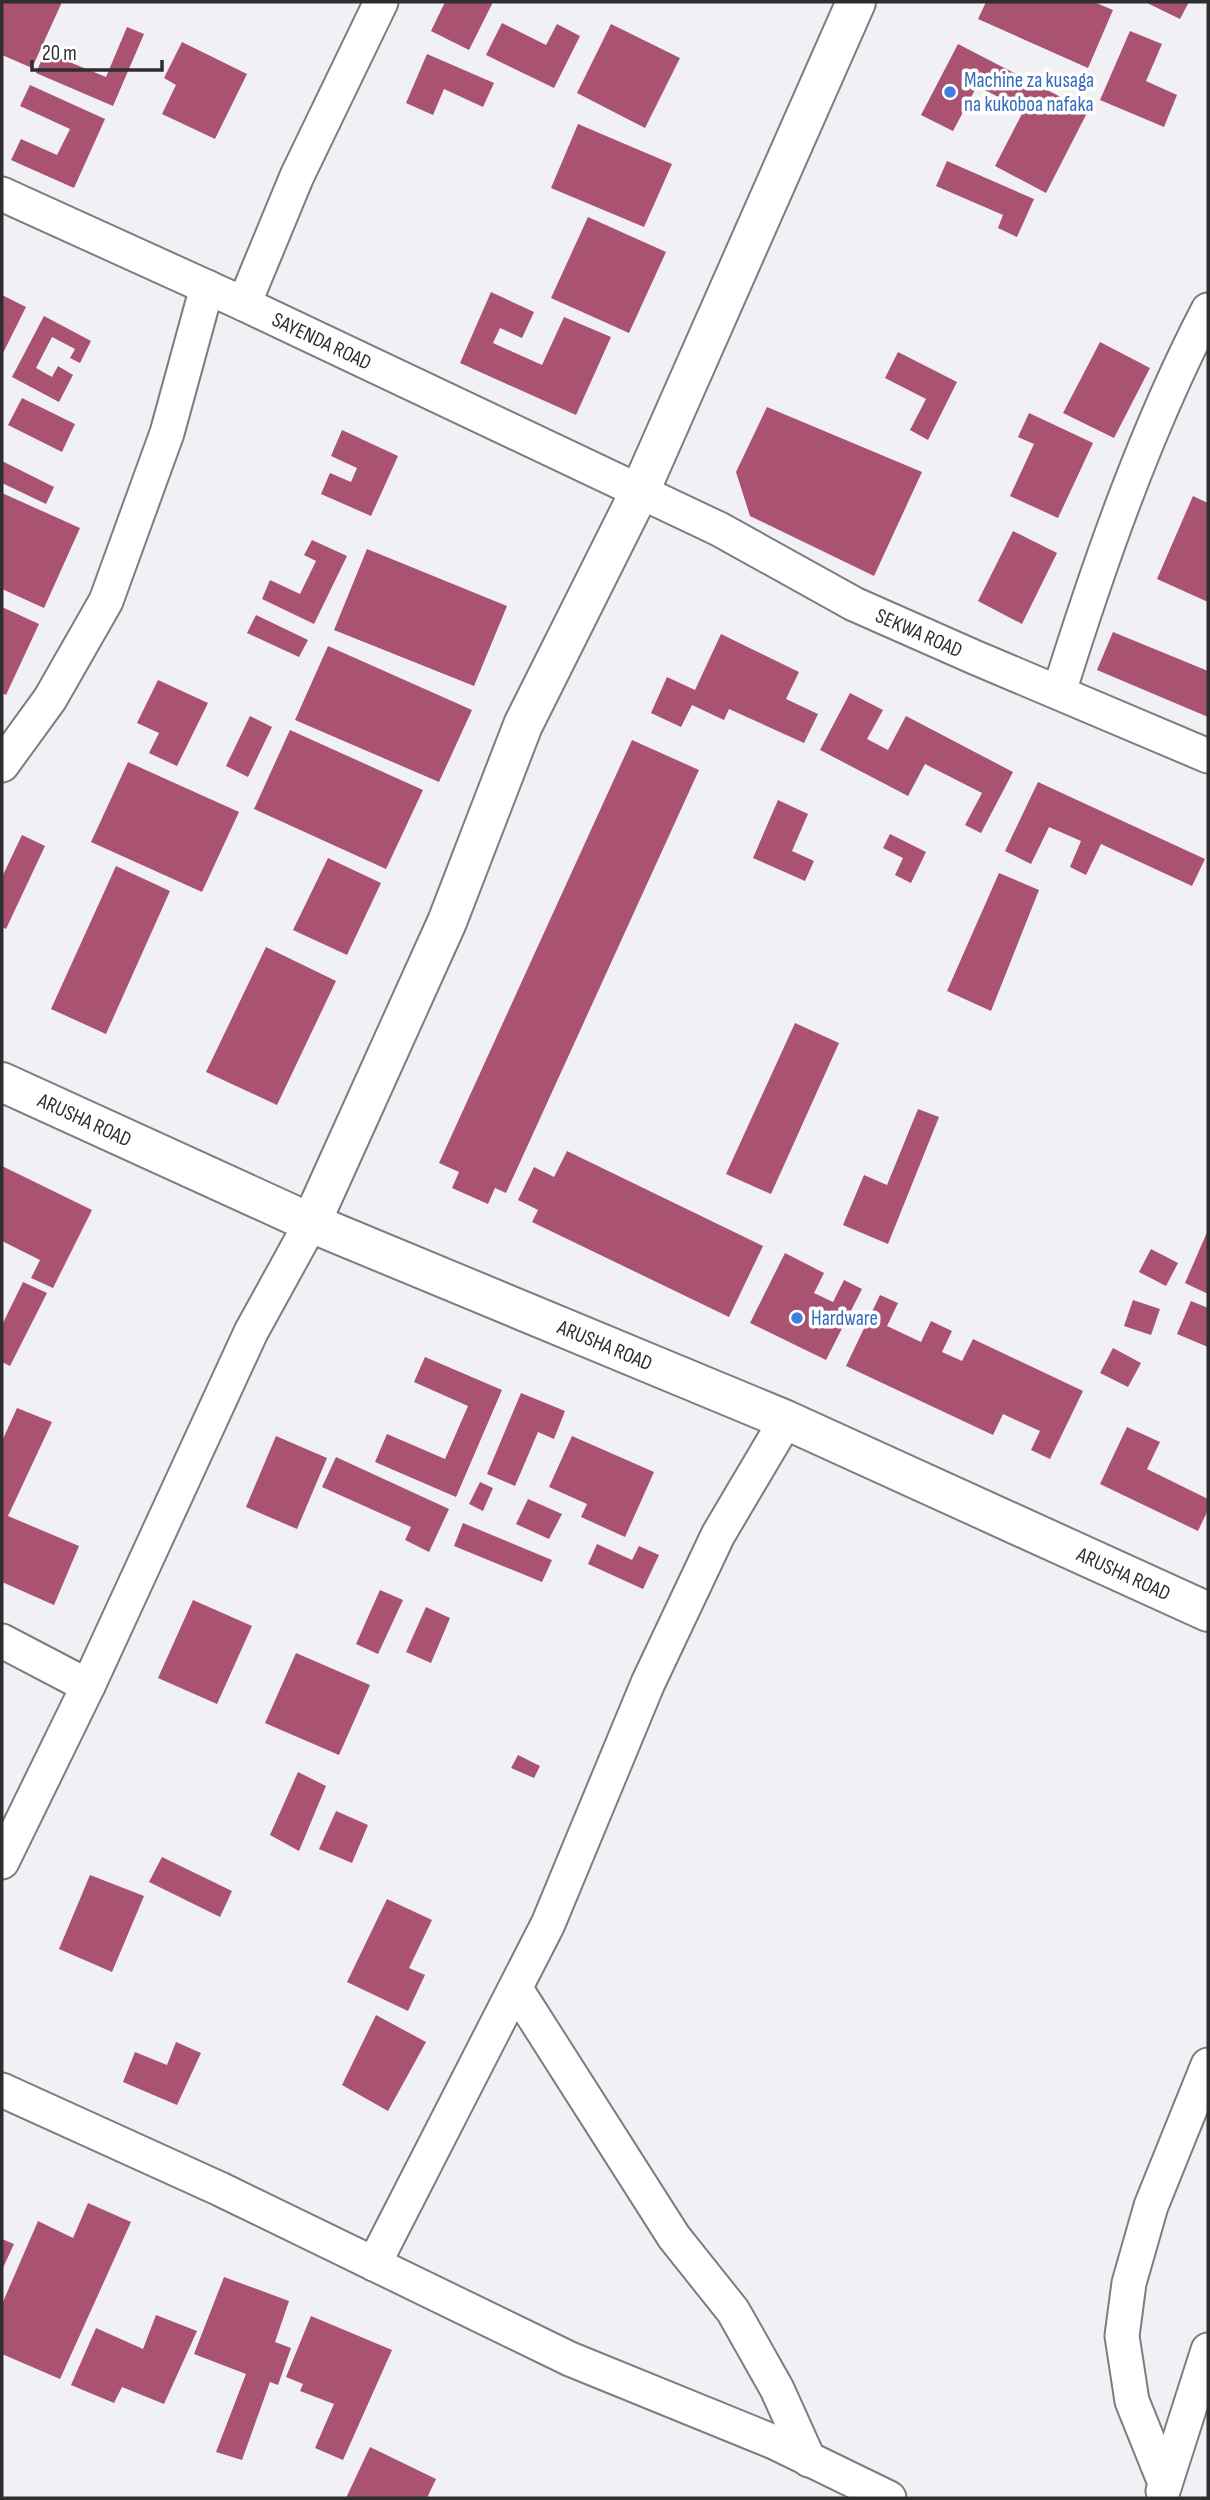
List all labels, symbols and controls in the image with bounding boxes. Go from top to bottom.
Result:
scale bar [32,28,161,72]
text: 20 m [42,41,77,66]
place label: Machine za kusaga na kukoboa nafaka [964,68,1094,117]
marker: Machine za kusaga na kukoboa nafaka [942,84,958,100]
street label: SAYENDA ROAD [268,307,375,375]
street label: SEKWA ROAD [872,603,966,663]
street label: ARUSHA ROAD [33,1088,135,1152]
place label: Hardware [811,1306,878,1331]
marker: Hardware [789,1310,805,1326]
street label: ARUSHA ROAD [553,1314,656,1376]
street label: ARUSHA ROAD [1072,1542,1174,1606]

